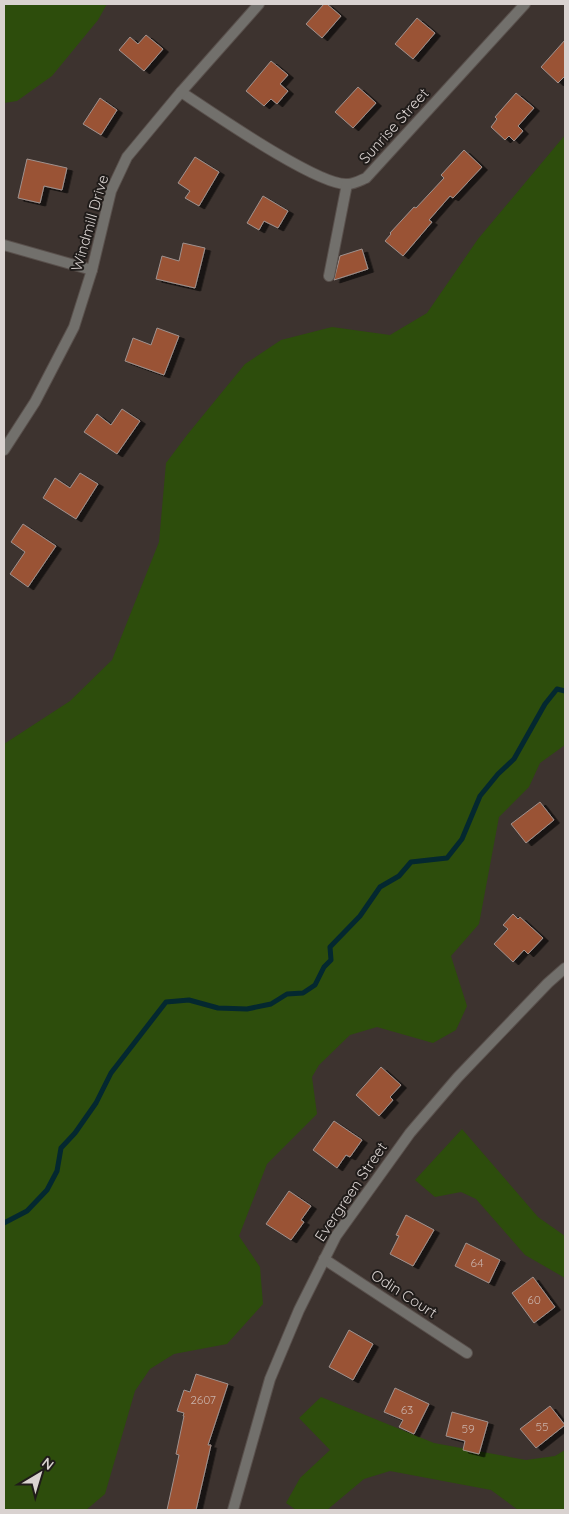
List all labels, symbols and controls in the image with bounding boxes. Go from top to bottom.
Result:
street label: Sunrise Street [355,84,433,167]
street label: Windmill Drive [67,172,112,273]
street label: Evergreen Street [310,1138,391,1245]
house number: 64 [471,1255,483,1270]
street label: Odin Court [368,1265,441,1322]
house number: 60 [527,1292,541,1307]
house number: 2607 [190,1392,216,1407]
house number: 63 [401,1402,413,1417]
house number: 55 [535,1419,549,1434]
house number: 59 [461,1421,475,1436]
north arrow [15,1449,65,1499]
text: N [38,1453,58,1474]

